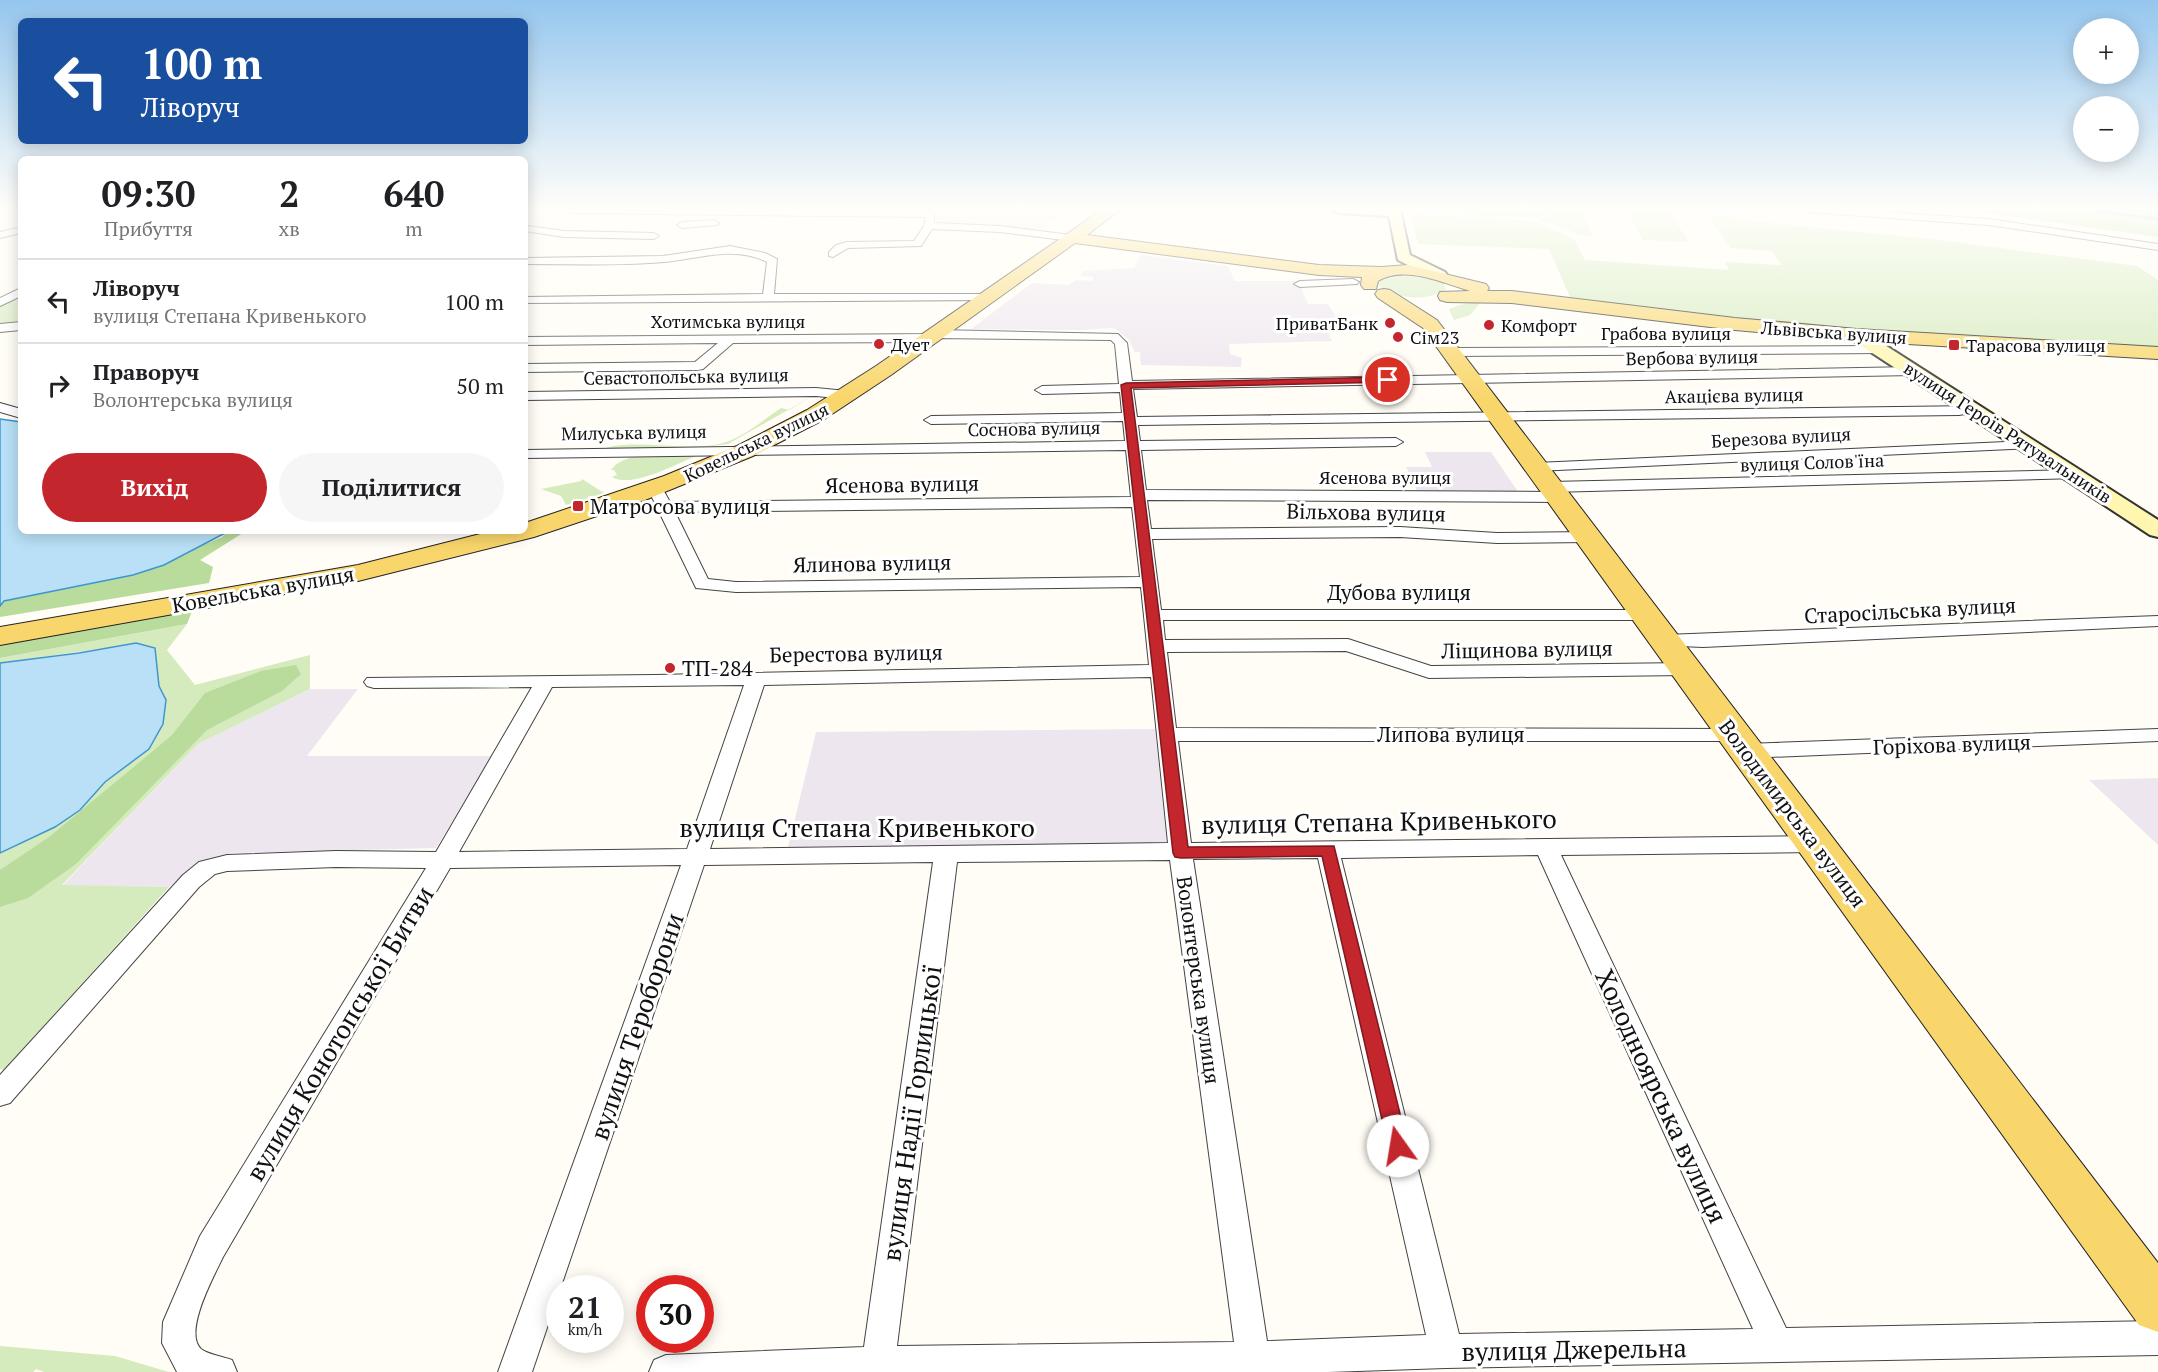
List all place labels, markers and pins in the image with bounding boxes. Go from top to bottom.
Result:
place label: ПриватБанк [1276,311,1378,335]
place label: Комфорт [1501,313,1577,337]
marker: ПриватБанк [1383,316,1397,330]
marker: Комфорт [1482,318,1496,332]
place label: Сім23 [1410,325,1459,349]
marker: Сім23 [1391,330,1405,344]
place label: Дует [891,332,930,356]
place label: Тарасова вулиця [1966,333,2106,357]
marker: Дует [872,337,886,351]
marker: Тарасова вулиця [1947,338,1961,352]
pin [1362,354,1413,405]
place label: Матросова вулиця [590,492,770,520]
marker: Матросова вулиця [571,499,585,513]
place label: ТП-284 [682,654,753,682]
marker: ТП-284 [663,661,677,675]

